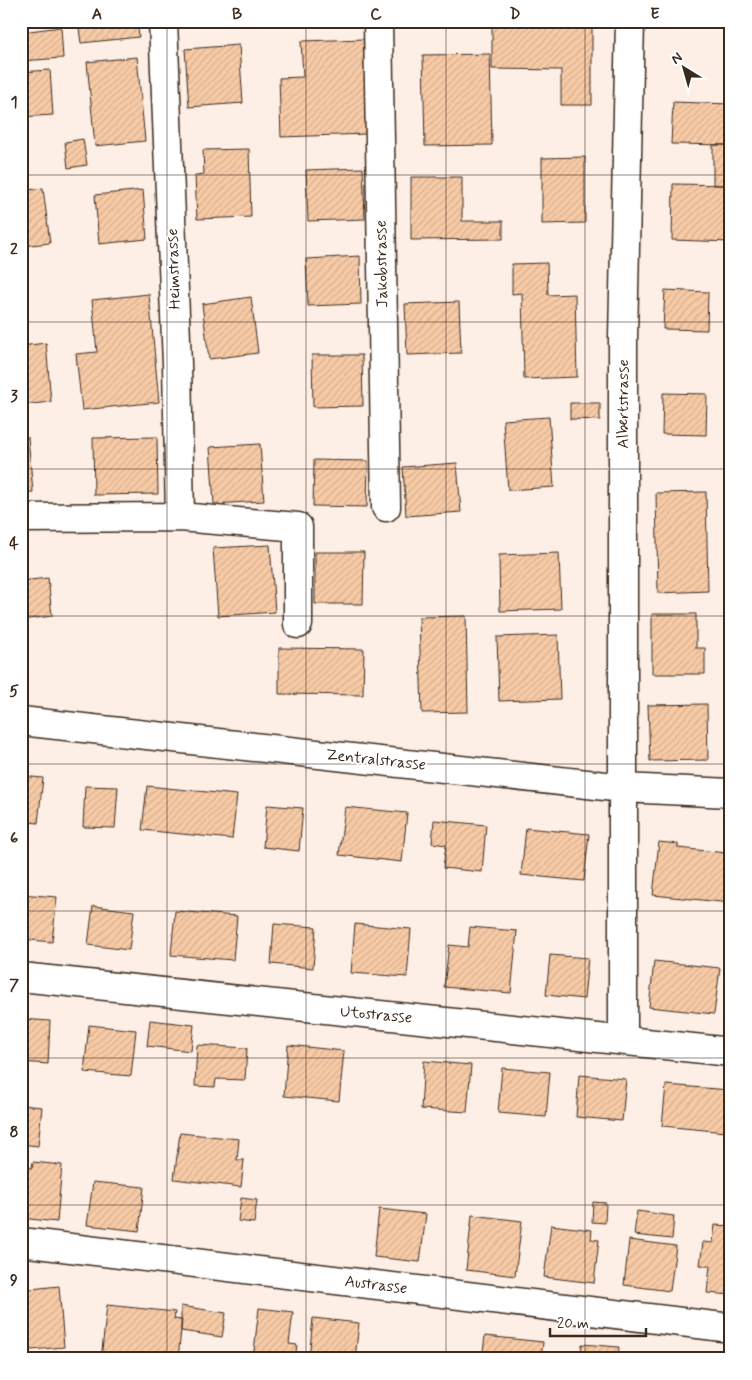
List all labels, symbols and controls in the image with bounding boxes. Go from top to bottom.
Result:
text: A [92,4,102,25]
text: B [232,4,242,25]
text: C [370,4,382,25]
text: D [509,4,521,25]
text: E [650,4,660,25]
north arrow [660,42,710,92]
text: N [668,48,686,68]
text: 1 [10,92,18,113]
street label: Jakobstrasse [371,220,393,308]
street label: Heimstrasse [162,228,186,310]
text: 2 [10,239,18,260]
street label: Albertstrasse [613,359,634,449]
text: 3 [10,386,18,407]
text: 4 [9,533,19,554]
text: 5 [9,681,19,702]
street label: Zentralstrasse [325,744,427,776]
text: 6 [10,828,18,849]
text: 7 [9,975,19,996]
street label: Utostrasse [339,1001,413,1029]
text: 8 [9,1122,19,1143]
text: 9 [10,1270,18,1291]
street label: Austrasse [344,1271,408,1299]
scale bar [550,1305,646,1337]
text: 20 m [557,1314,589,1334]

